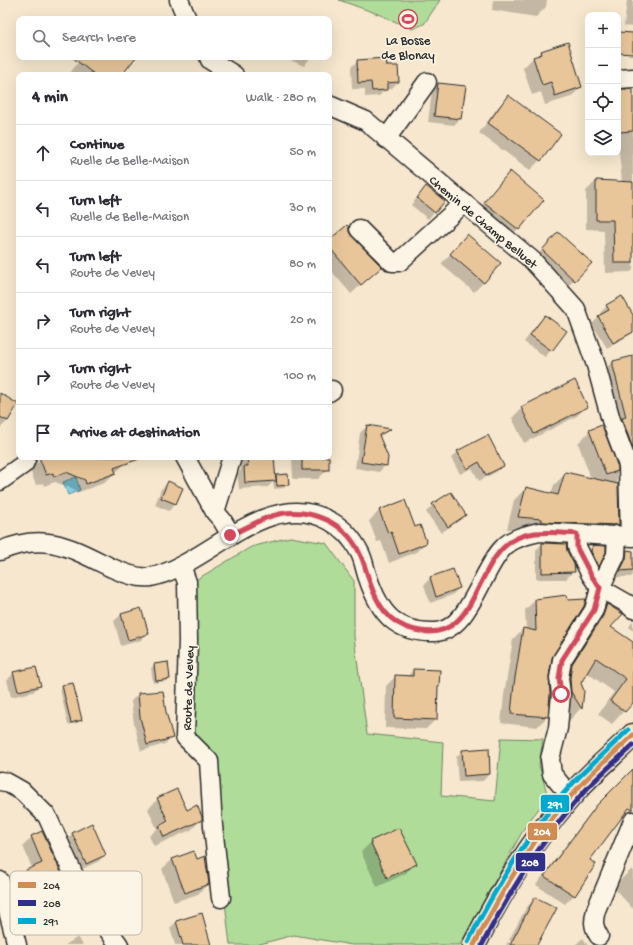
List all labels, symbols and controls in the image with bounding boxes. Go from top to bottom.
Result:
sports icon: La Bosse de Blonay [397,8,419,30]
map controls [585,12,621,156]
button: + [585,12,621,48]
search box [16,16,332,60]
icon: search [30,27,52,49]
text: Search here [62,29,136,47]
place label: La Bosse de Blonay [381,34,435,64]
button: − [585,48,621,84]
button: locate [585,84,621,120]
text: 4 min [32,88,68,108]
text: Walk · 280 m [246,91,316,106]
button: layers [585,120,621,156]
text: Continue [70,136,124,154]
icon: ahead [32,142,54,164]
text: 50 m [289,145,316,160]
text: Ruelle de Belle-Maison [70,154,189,169]
street label: Chemin de Champ Belluet [425,173,541,274]
text: Turn left [70,192,121,210]
icon: left [32,198,54,220]
text: 30 m [290,201,316,216]
text: Ruelle de Belle-Maison [70,210,189,225]
text: Turn left [70,248,121,266]
icon: left [32,254,54,276]
text: 80 m [289,257,316,272]
text: Route de Vevey [70,266,155,281]
text: Turn right [70,304,130,322]
icon: right [32,310,54,332]
text: 20 m [290,313,316,328]
text: Route de Vevey [70,322,155,337]
text: Turn right [70,360,130,378]
icon: right [32,366,54,388]
text: 100 m [284,369,316,384]
text: Route de Vevey [70,378,155,393]
icon: arrive [32,422,54,444]
text: Arrive at destination [70,424,200,442]
route end [221,526,239,544]
street label: Route de Vevey [181,645,198,731]
route start [552,685,570,703]
line badge: 291 [540,794,570,813]
text: 291 [547,800,563,812]
line badge: 204 [527,822,558,841]
text: 204 [534,827,551,839]
line badge: 208 [515,852,546,872]
text: 208 [521,858,539,870]
legend [10,871,142,935]
text: 204 [43,881,61,893]
text: 208 [43,899,61,911]
text: 291 [43,917,58,929]

